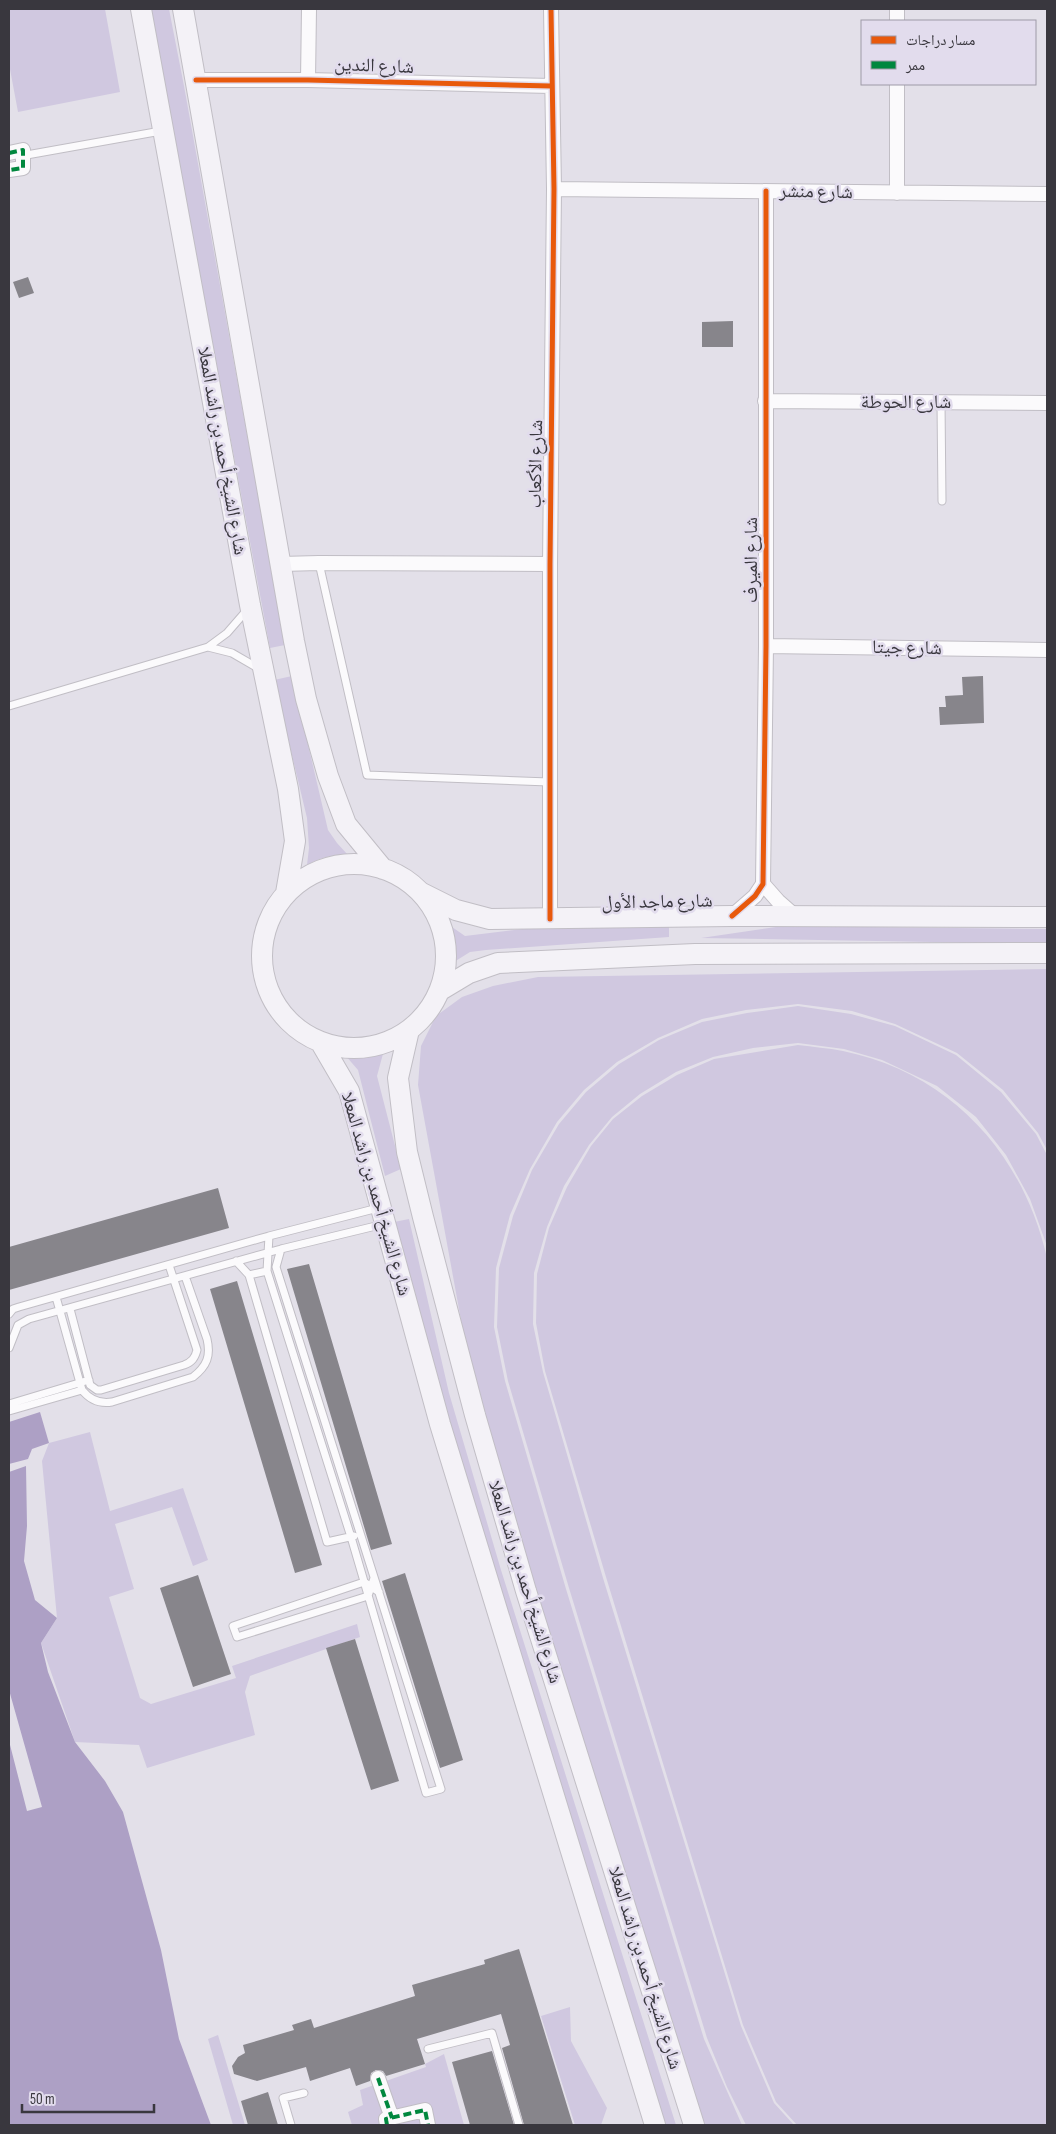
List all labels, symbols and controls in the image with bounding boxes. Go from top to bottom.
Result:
legend [861,20,1036,85]
text: مسار دراجات [906,31,975,50]
street label: شارع الندين [334,53,414,79]
text: ممر [905,56,925,75]
street label: شارع منشر [778,180,853,204]
street label: شارع الشيخ أحمد بن راشد المعلا [192,345,252,557]
street label: شارع الحوطة [861,391,951,414]
street label: شارع الأكعاب [524,419,548,509]
street label: شارع الميرف [740,517,763,603]
street label: شارع جيتا [872,636,942,660]
street label: شارع ماجد الأول [601,890,713,914]
street label: شارع الشيخ أحمد بن راشد المعلا [336,1089,417,1299]
street label: شارع الشيخ أحمد بن راشد المعلا [483,1478,568,1686]
street label: شارع الشيخ أحمد بن راشد المعلا [603,1864,688,2072]
scale bar [22,2082,155,2114]
text: 50 m [30,2090,55,2109]

